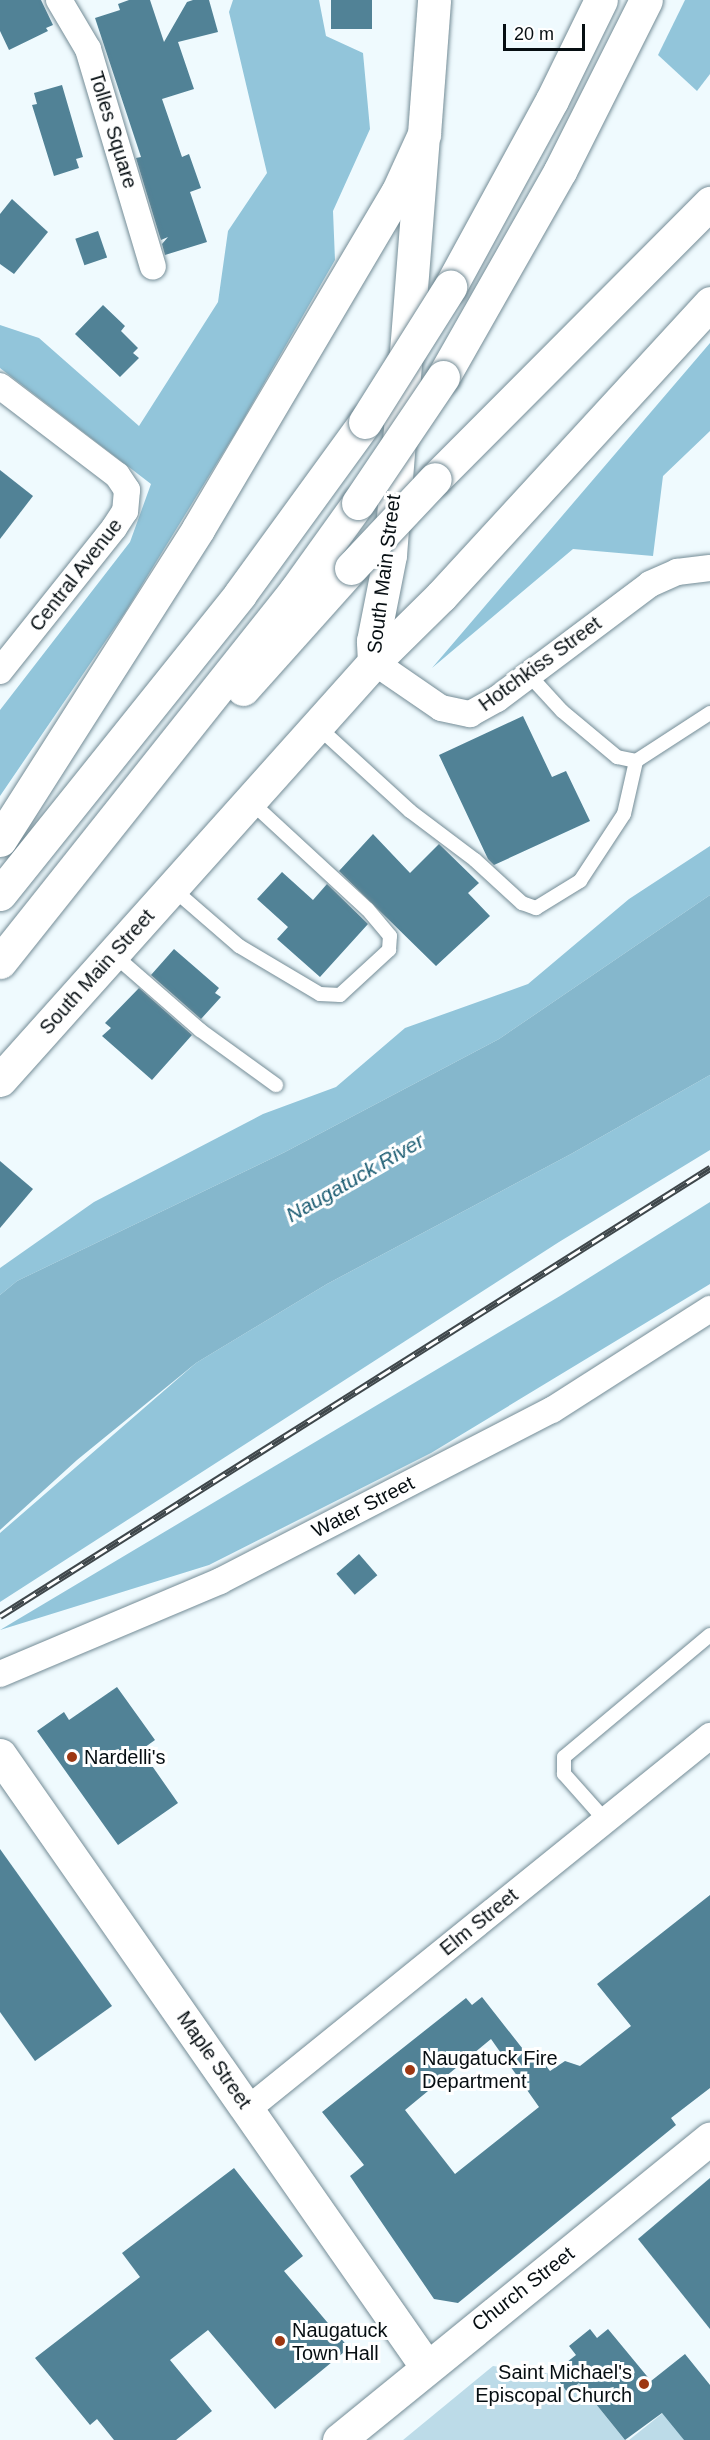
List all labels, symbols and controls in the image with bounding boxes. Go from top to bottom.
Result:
scale bar [506,12,588,50]
text: 20 m [514,24,554,44]
street label: Tolles Square [84,69,142,191]
street label: South Main Street [362,493,406,655]
street label: Central Avenue [24,513,128,637]
street label: Hotchkiss Street [474,611,606,717]
street label: South Main Street [35,904,159,1040]
water label: Naugatuck River [281,1128,429,1228]
street label: Water Street [308,1471,418,1543]
place label: Nardelli's [84,1745,166,1769]
marker: Nardelli's [65,1750,79,1764]
street label: Elm Street [435,1883,523,1961]
street label: Maple Street [172,2007,256,2113]
place label: Naugatuck Fire Department [422,2046,558,2093]
marker: Naugatuck Fire Department [403,2063,417,2077]
street label: Church Street [467,2242,579,2336]
place label: Naugatuck Town Hall [292,2318,388,2365]
marker: Naugatuck Town Hall [273,2334,287,2348]
place label: Saint Michael's Episcopal Church [475,2360,632,2407]
marker: Saint Michael's Episcopal Church [637,2377,651,2391]

